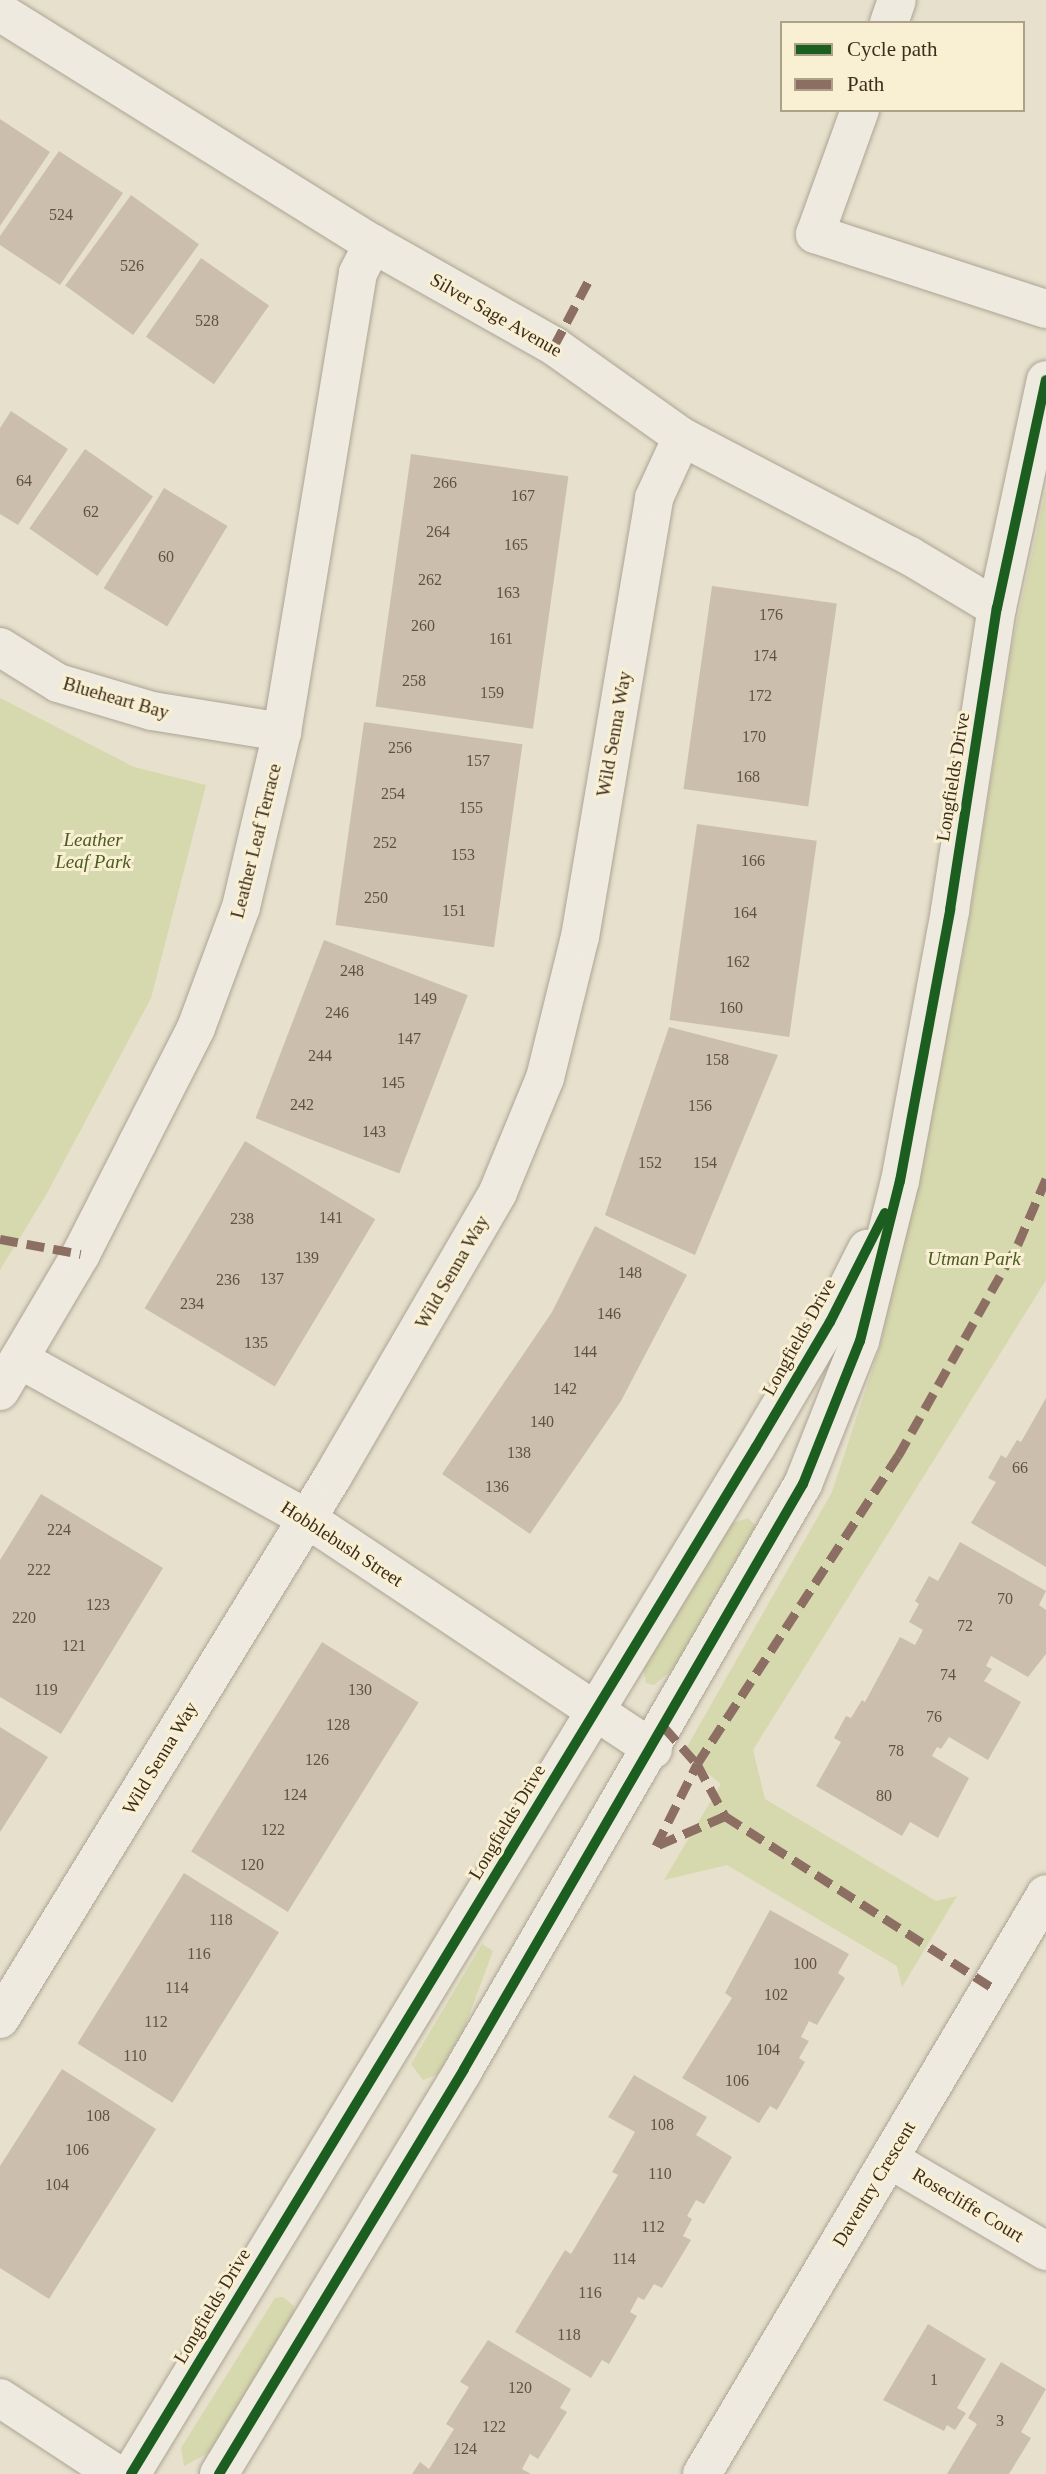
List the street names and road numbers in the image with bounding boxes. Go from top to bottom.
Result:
street label: Silver Sage Avenue [426,268,566,362]
street label: Wild Senna Way [592,669,636,799]
street label: Blueheart Bay [60,672,172,724]
street label: Longfields Drive [932,711,974,843]
street label: Leather Leaf Terrace [226,761,286,921]
street label: Wild Senna Way [410,1211,494,1333]
street label: Longfields Drive [757,1274,841,1400]
street label: Hobblebush Street [277,1496,407,1592]
street label: Wild Senna Way [117,1697,203,1819]
street label: Longfields Drive [464,1760,550,1884]
street label: Daventry Crescent [828,2117,920,2251]
street label: Rosecliffe Court [908,2163,1028,2247]
street label: Longfields Drive [169,2244,255,2368]

